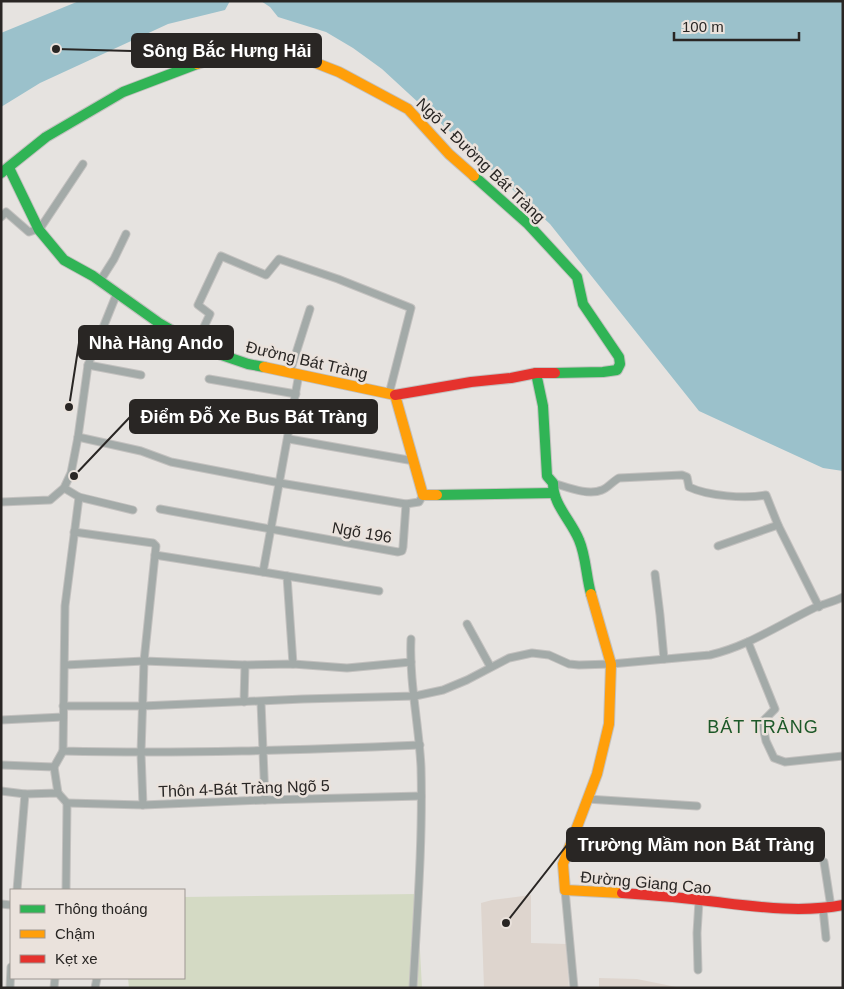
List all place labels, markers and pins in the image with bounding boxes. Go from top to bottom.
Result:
callout: Sông Bắc Hưng Hải [132,34,321,67]
callout: Nhà Hàng Ando [79,326,233,359]
callout: Điểm Đỗ Xe Bus Bát Tràng [130,400,377,433]
callout: Trường Mầm non Bát Tràng [567,828,824,861]

